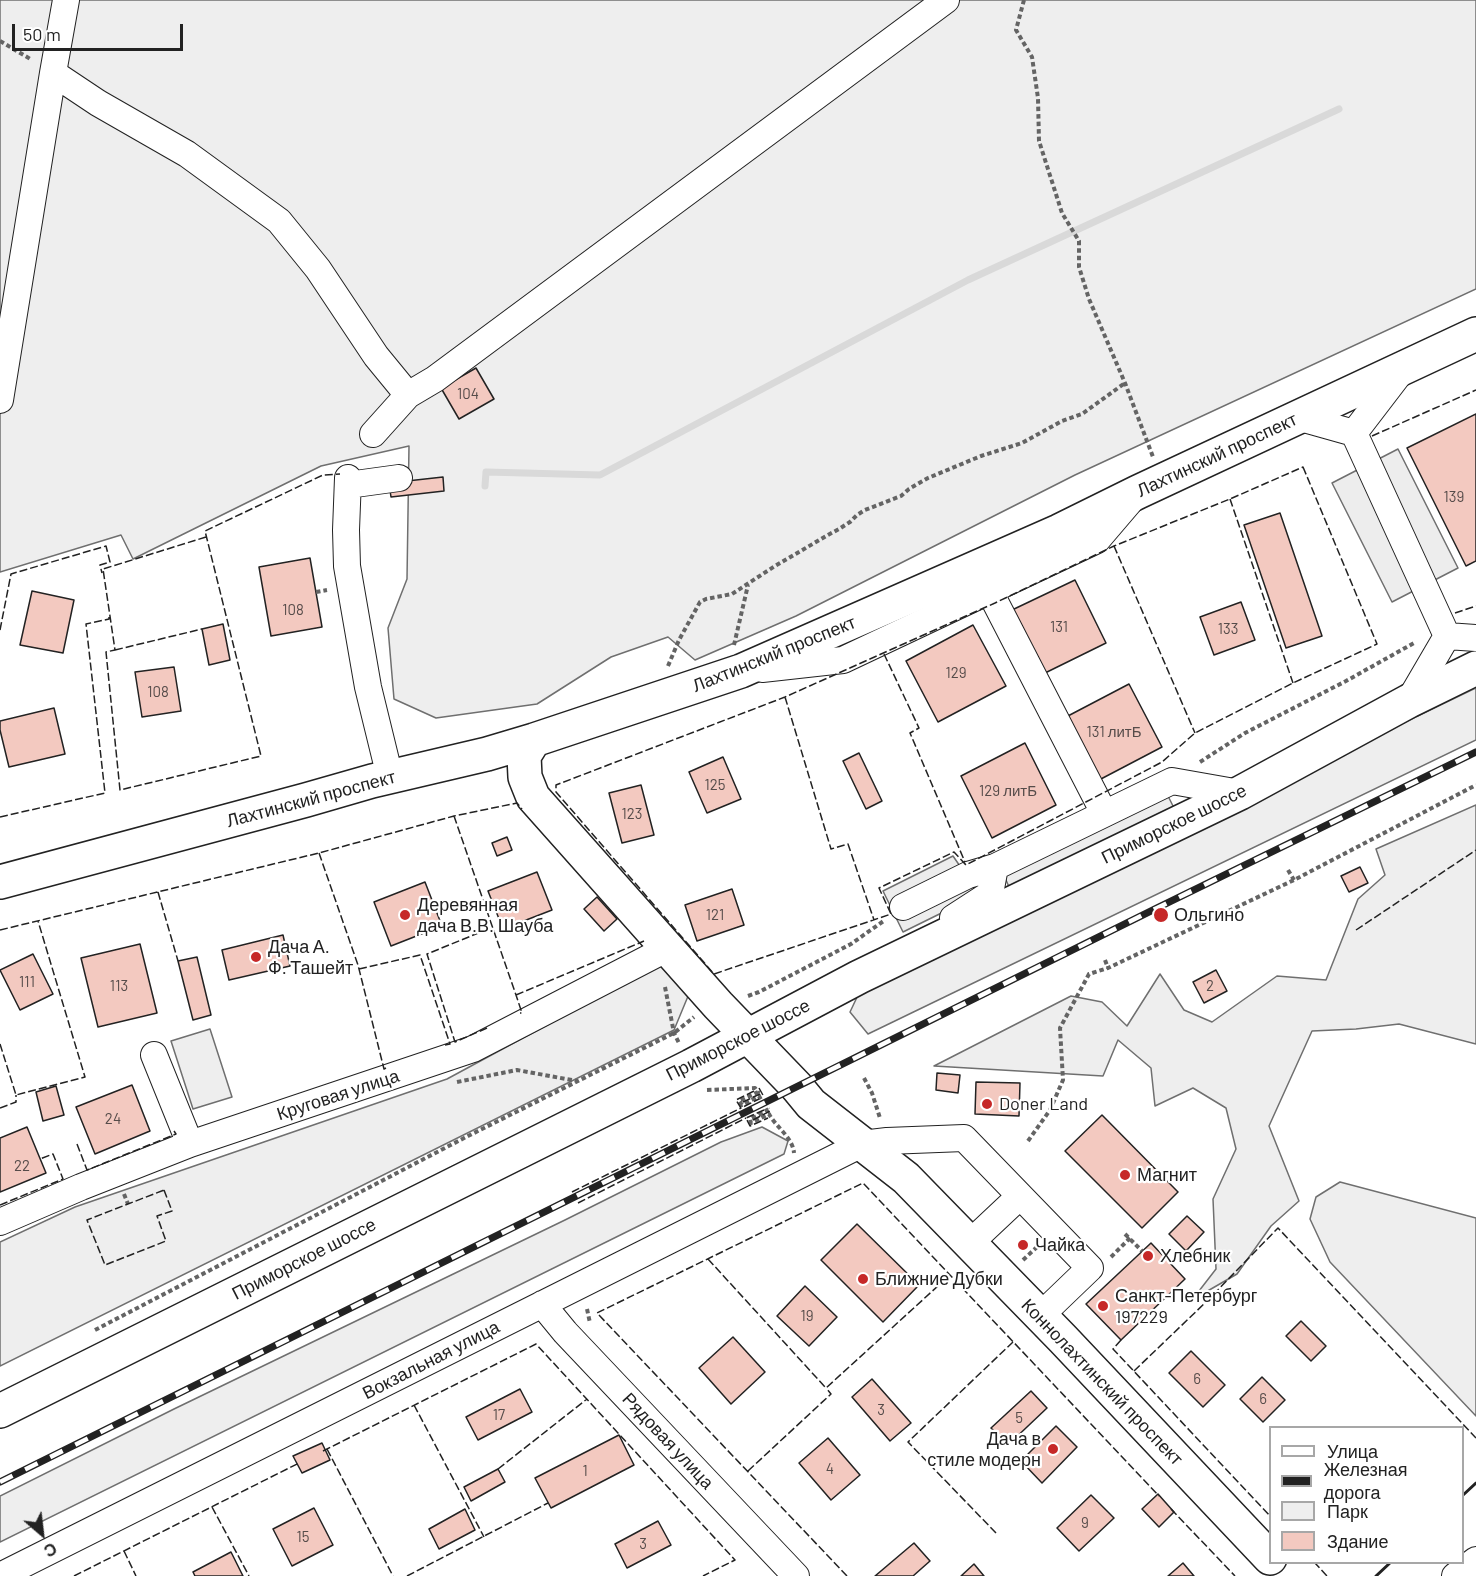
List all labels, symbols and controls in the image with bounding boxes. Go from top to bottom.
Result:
scale bar [15,12,186,50]
text: 50 m [23,23,61,45]
house number: 104 [457,385,479,403]
street label: Лахтинский проспект [1133,408,1301,502]
house number: 139 [1444,488,1464,506]
house number: 108 [282,601,304,619]
street label: Лахтинский проспект [689,611,859,697]
house number: 131 [1050,618,1068,636]
house number: 133 [1218,620,1238,638]
house number: 129 [945,664,967,682]
house number: 108 [147,683,169,701]
house number: 131 литБ [1087,723,1141,741]
street label: Лахтинский проспект [224,766,398,832]
house number: 125 [705,776,725,794]
street label: Приморское шоссе [1098,780,1250,868]
house number: 129 литБ [979,782,1037,800]
house number: 123 [622,805,642,823]
place label: Деревянная дача В.В. Шауба [417,894,553,936]
place label: Ольгино [1174,904,1244,926]
house number: 121 [706,906,724,924]
marker: Ольгино [1152,906,1170,924]
marker: Деревянная дача В.В. Шауба [398,908,412,922]
place label: Дача А. Ф. Ташейт [268,936,353,978]
marker: Дача А. Ф. Ташейт [249,950,263,964]
house number: 111 [19,973,35,991]
house number: 113 [110,977,128,995]
house number: 2 [1206,977,1214,995]
street label: Приморское шоссе [662,994,814,1086]
street label: Круговая улица [274,1065,402,1125]
place label: Doner Land [999,1093,1088,1115]
marker: Doner Land [980,1097,994,1111]
house number: 24 [105,1110,121,1128]
house number: 22 [14,1157,30,1175]
place label: Магнит [1137,1164,1197,1186]
marker: Магнит [1118,1168,1132,1182]
street label: Приморское шоссе [228,1213,380,1305]
place label: Чайка [1035,1234,1085,1256]
marker: Чайка [1016,1238,1030,1252]
place label: Хлебник [1160,1245,1230,1267]
marker: Хлебник [1141,1249,1155,1263]
place label: Ближние Дубки [875,1268,1003,1290]
marker: Ближние Дубки [856,1272,870,1286]
place label: Санкт-Петербург 197229 [1115,1285,1257,1328]
street label: Коннолахтинский проспект [1017,1294,1187,1470]
marker: Санкт-Петербург 197229 [1096,1299,1110,1313]
house number: 19 [800,1307,814,1325]
street label: Вокзальная улица [359,1316,503,1404]
house number: 6 [1193,1370,1201,1388]
street label: Рядовая улица [618,1388,718,1494]
house number: 6 [1259,1390,1267,1408]
house number: 3 [877,1401,885,1419]
house number: 17 [493,1406,505,1424]
house number: 5 [1015,1409,1023,1427]
legend [1269,1426,1464,1564]
place label: Дача в стиле модерн [927,1428,1041,1470]
text: Улица [1327,1440,1378,1462]
marker: Дача в стиле модерн [1046,1442,1060,1456]
text: Железная дорога [1324,1458,1408,1503]
house number: 4 [826,1460,834,1478]
house number: 1 [582,1462,588,1480]
text: Парк [1327,1500,1368,1522]
north arrow [12,1504,72,1564]
house number: 9 [1081,1514,1089,1532]
house number: 15 [297,1528,309,1546]
text: Здание [1327,1530,1388,1552]
house number: 3 [639,1535,647,1553]
text: С [41,1539,60,1561]

